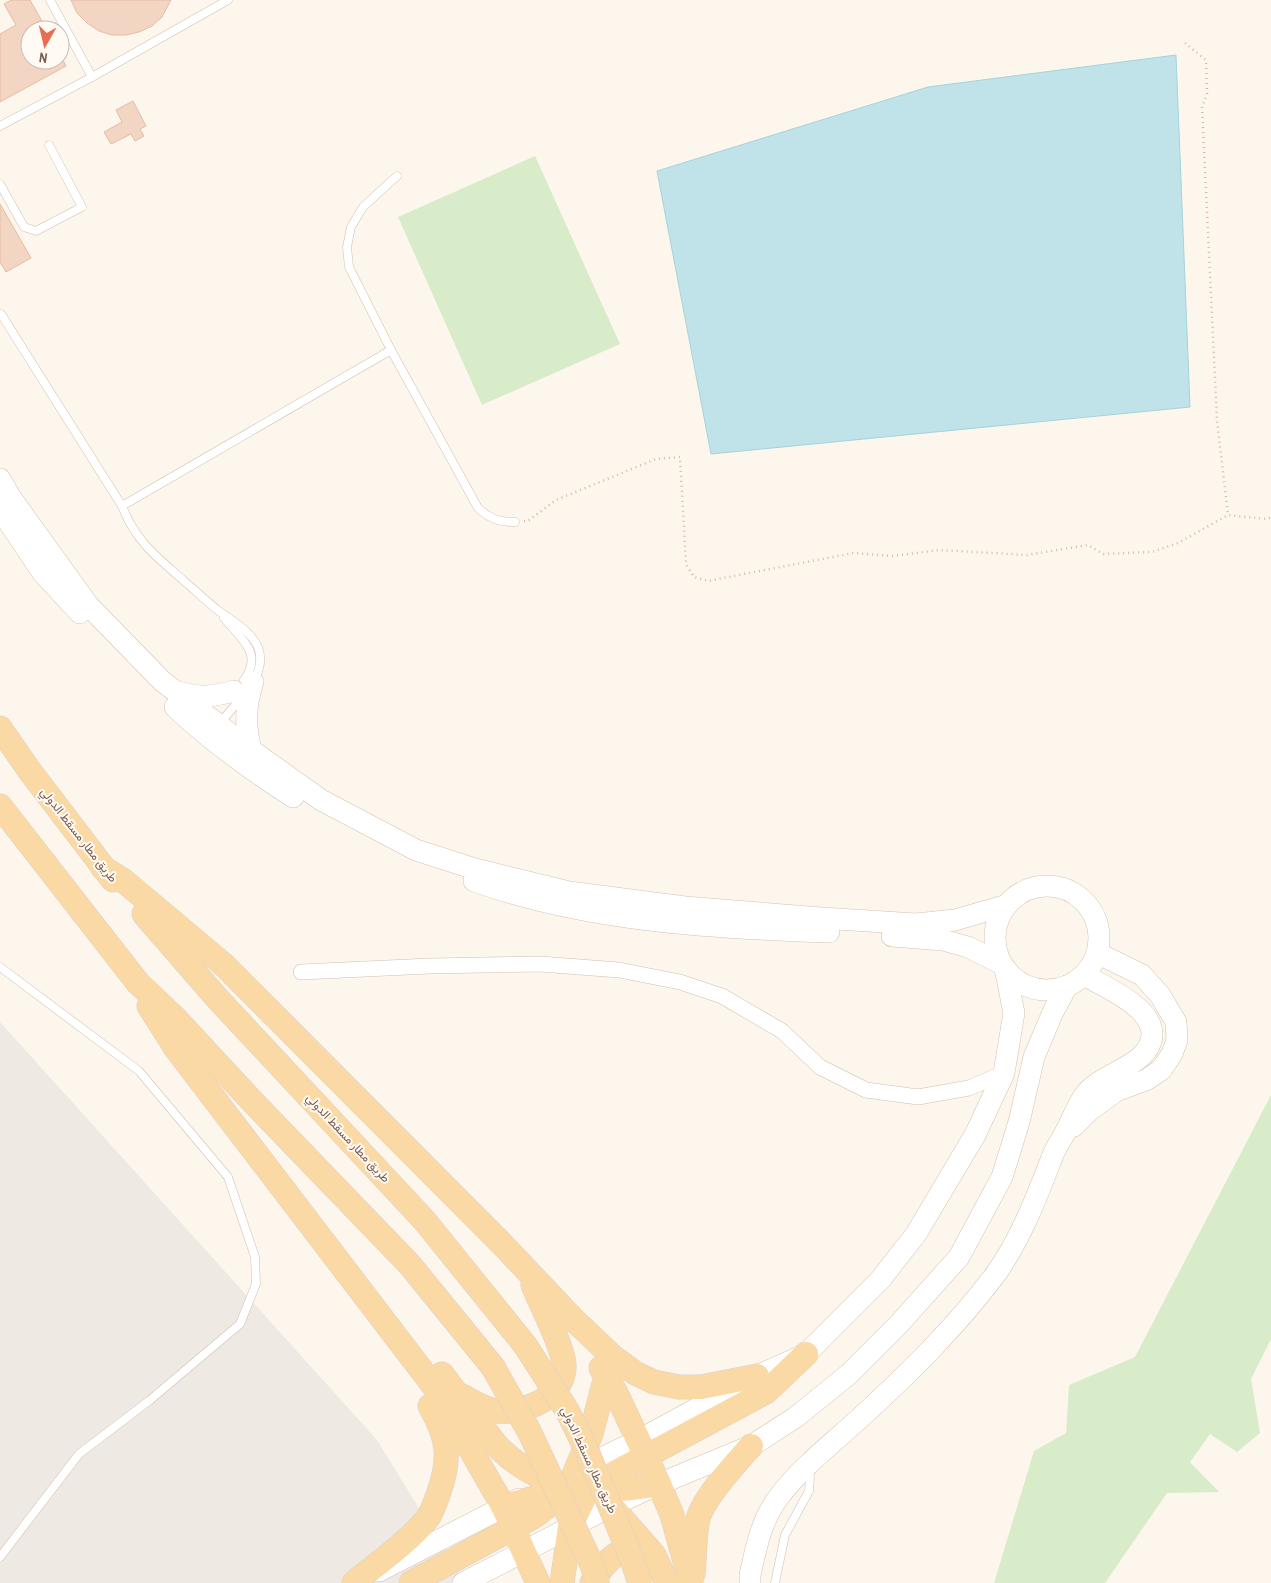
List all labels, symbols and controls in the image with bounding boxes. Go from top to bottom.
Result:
north arrow [20,20,70,70]
text: N [38,48,49,67]
street label: طريق مطار مسقط الدولي [35,784,121,887]
street label: طريق مطار مسقط الدولي [301,1090,394,1187]
street label: طريق مطار مسقط الدولي [555,1404,621,1517]

